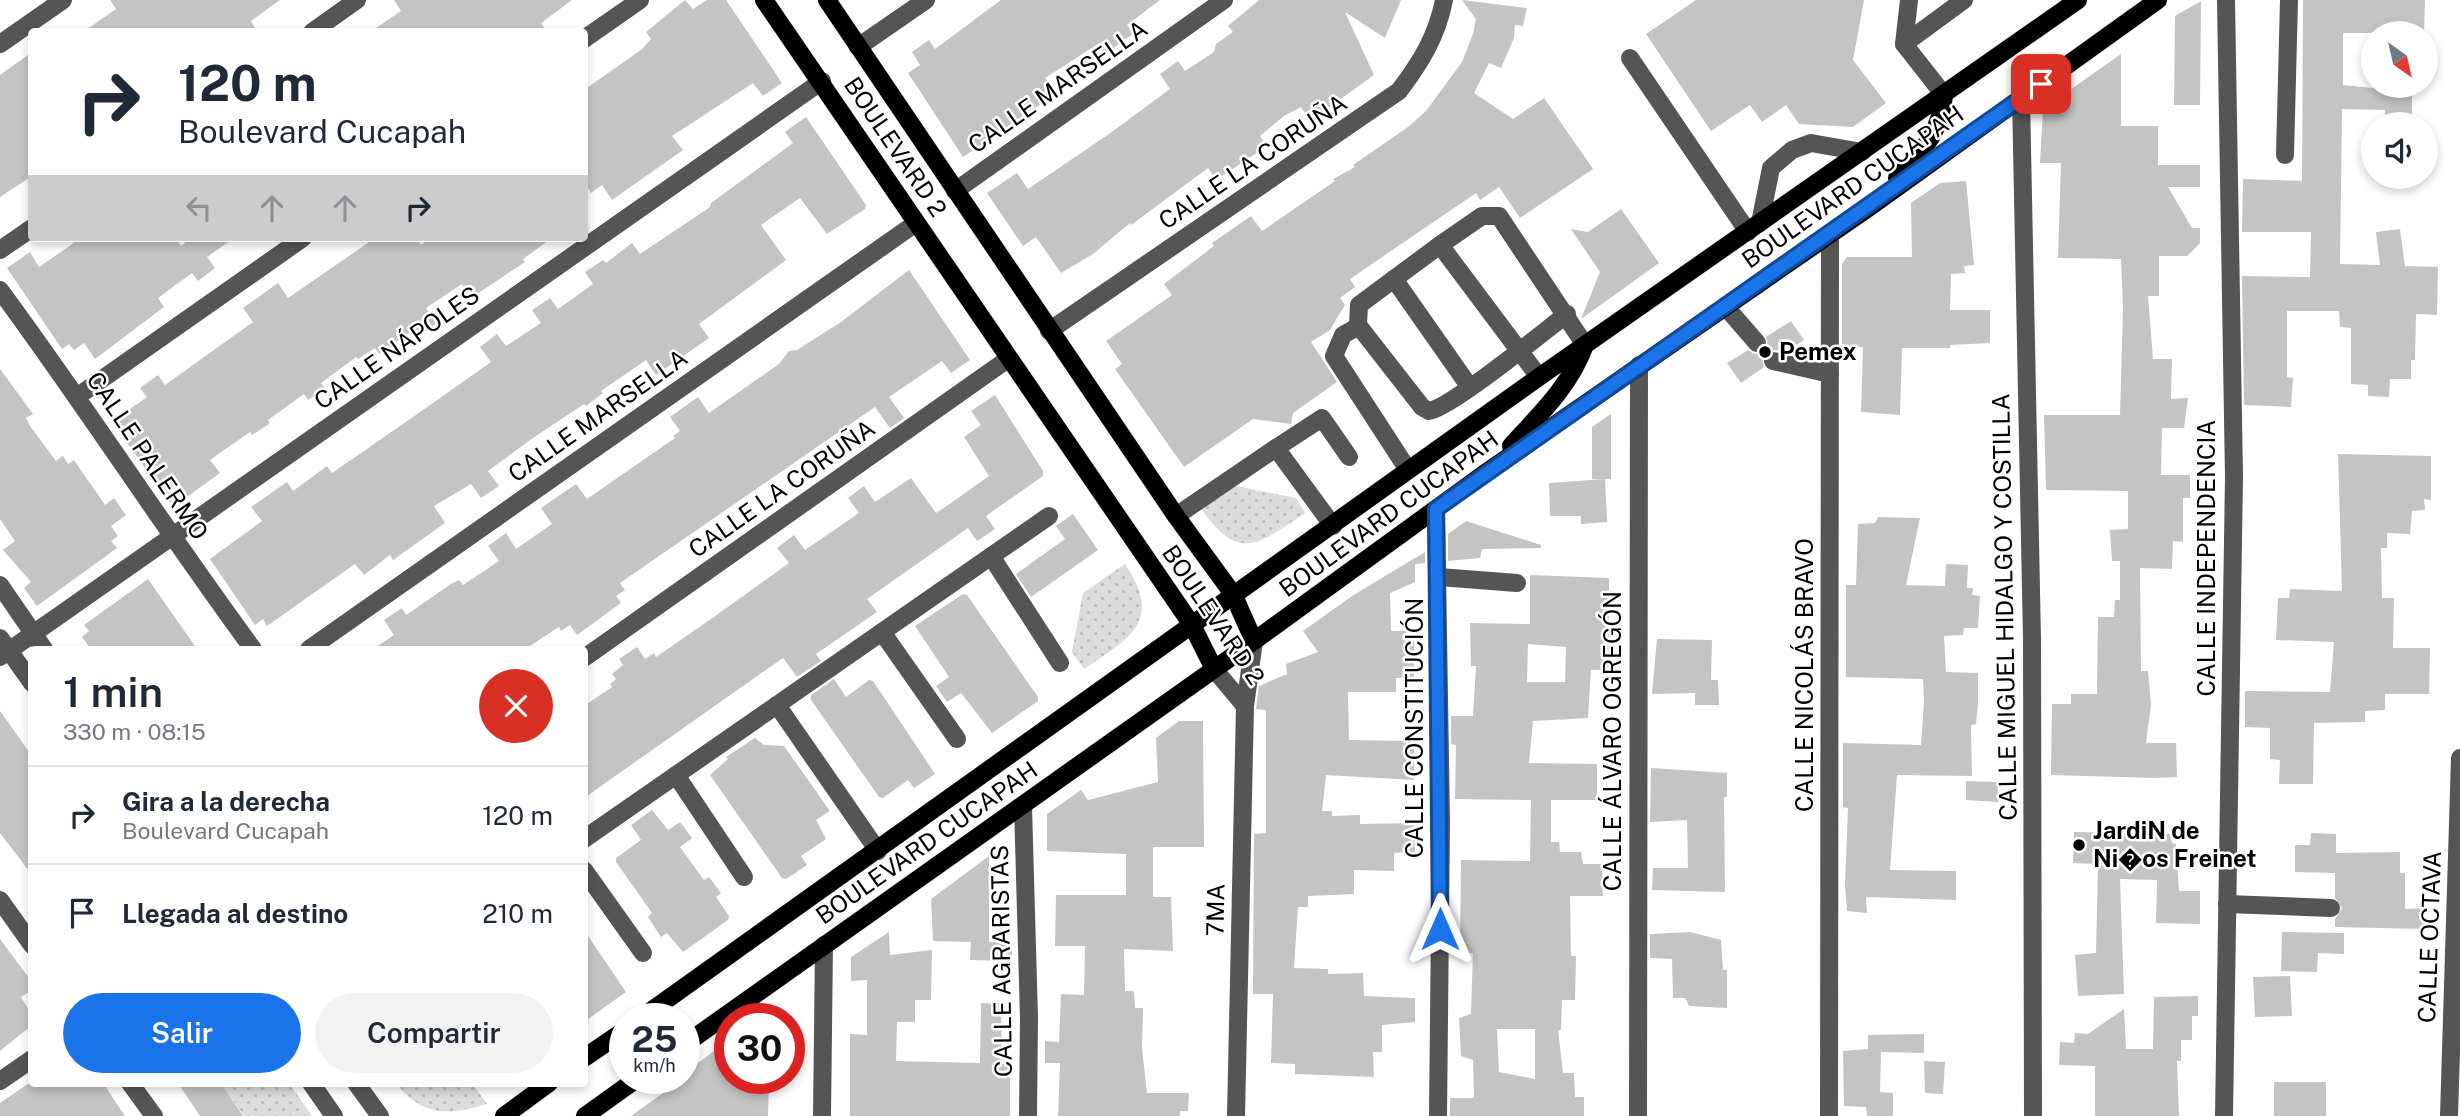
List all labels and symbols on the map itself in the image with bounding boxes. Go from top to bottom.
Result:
street label: CALLE MARSELLA [963,14,1152,158]
north arrow [2361,21,2438,98]
pin [2011,54,2071,114]
street label: BOULEVARD 2 [839,71,953,222]
street label: CALLE LA CORUÑA [1153,88,1352,234]
street label: BOULEVARD CUCAPAH [1736,99,1969,273]
street label: CALLE NÁPOLES [309,280,484,414]
place label: Pemex [1779,337,1857,365]
street label: CALLE MARSELLA [503,343,692,487]
marker: Pemex [1757,344,1773,360]
street label: CALLE PALERMO [81,366,214,545]
street label: CALLE MIGUEL HIDALGO Y COSTILLA [1986,393,2022,821]
street label: CALLE LA CORUÑA [683,413,880,563]
street label: CALLE INDEPENDENCIA [2192,420,2220,696]
street label: BOULEVARD CUCAPAH [1273,424,1503,602]
street label: CALLE NICOLÁS BRAVO [1790,538,1818,812]
street label: BOULEVARD 2 [1157,539,1271,690]
street label: CALLE ÁLVARO OGREGÓN [1598,591,1626,891]
street label: CALLE CONSTITUCIÓN [1400,598,1428,858]
street label: BOULEVARD CUCAPAH [810,755,1043,929]
place label: JardiN de Ni�os Freinet [2093,816,2256,872]
marker: JardiN de Ni�os Freinet [2071,837,2087,853]
street label: CALLE AGRARISTAS [985,845,1017,1077]
street label: CALLE OCTAVA [2412,850,2446,1023]
street label: 7MA [1201,883,1229,937]
position arrow [1403,892,1477,966]
speed limit sign: 30 [714,1003,805,1094]

